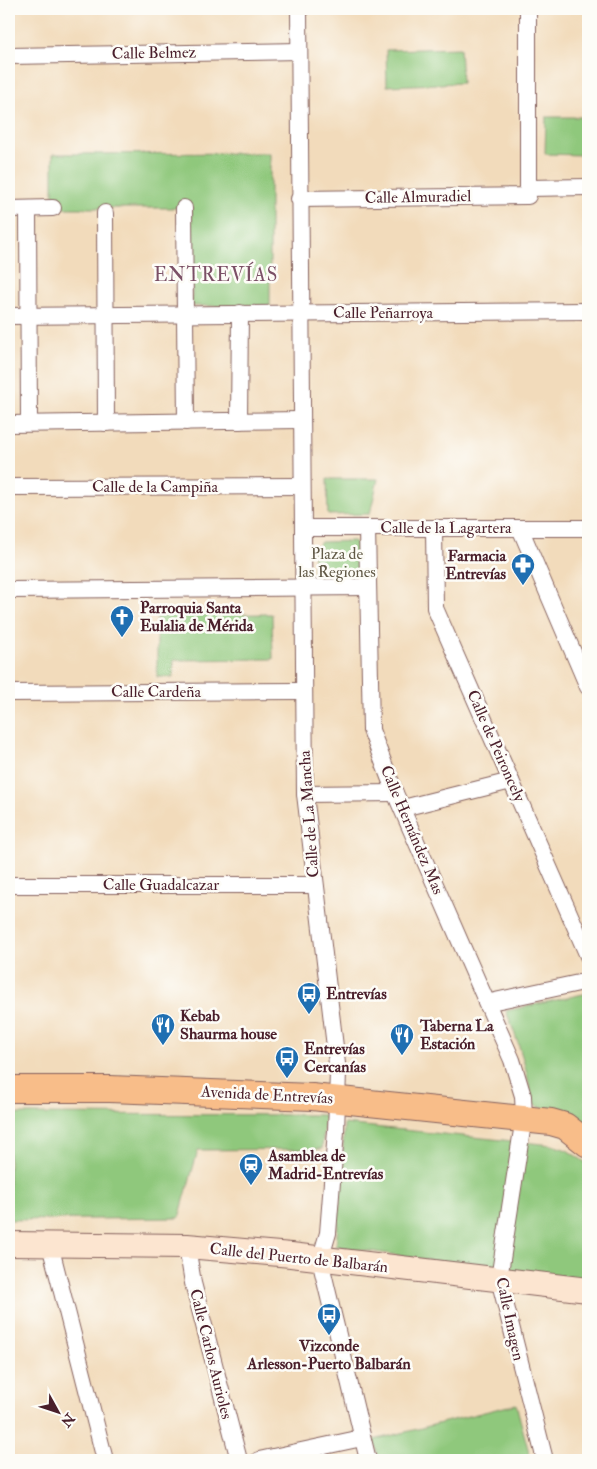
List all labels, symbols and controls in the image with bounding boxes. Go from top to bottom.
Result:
street label: Calle Belmez [112,42,197,64]
street label: Calle Almuradiel [365,186,471,208]
district label: ENTREVÍAS [154,261,278,287]
street label: Calle Peñarroya [333,303,433,323]
street label: Calle de la Campiña [92,477,218,498]
street label: Calle de la Lagartera [380,518,512,538]
park label: Plaza de las Regiones [298,544,376,582]
place label: Farmacia Entrevías [445,546,507,584]
pharmacy icon: Farmacia Entrevías [510,552,536,586]
place label: Parroquia Santa Eulalia de Mérida [140,598,254,636]
church icon: Parroquia Santa Eulalia de Mérida [109,604,135,638]
street label: Calle Cardeña [111,682,201,702]
street label: Calle de Peironcely [462,687,530,806]
street label: Calle de La Mancha [295,749,323,878]
street label: Calle Hernández Mas [376,763,448,897]
street label: Calle Guadalcazar [103,875,219,895]
bus stop icon: Entrevías [296,981,322,1015]
place label: Entrevías [326,984,387,1004]
place label: Kebab Shaurma house [180,1006,277,1044]
restaurant icon: Kebab Shaurma house [150,1012,176,1046]
place label: Taberna La Estación [419,1016,494,1054]
restaurant icon: Taberna La Estación [389,1022,415,1056]
place label: Entrevías Cercanías [304,1039,366,1077]
bus stop icon: Entrevías Cercanías [274,1045,300,1079]
street label: Avenida de Entrevías [200,1082,333,1108]
place label: Asamblea de Madrid-Entrevías [267,1146,384,1184]
station icon: Asamblea de Madrid-Entrevías [238,1152,264,1186]
street label: Calle del Puerto de Balbarán [209,1239,389,1277]
street label: Calle Imagen [491,1276,529,1362]
street label: Calle Carlos Aurioles [185,1287,237,1421]
bus stop icon: Vizconde Arlesson-Puerto Balbarán [316,1302,342,1336]
place label: Vizconde Arlesson-Puerto Balbarán [246,1336,411,1374]
north arrow [32,1386,82,1436]
text: N [57,1409,79,1431]

